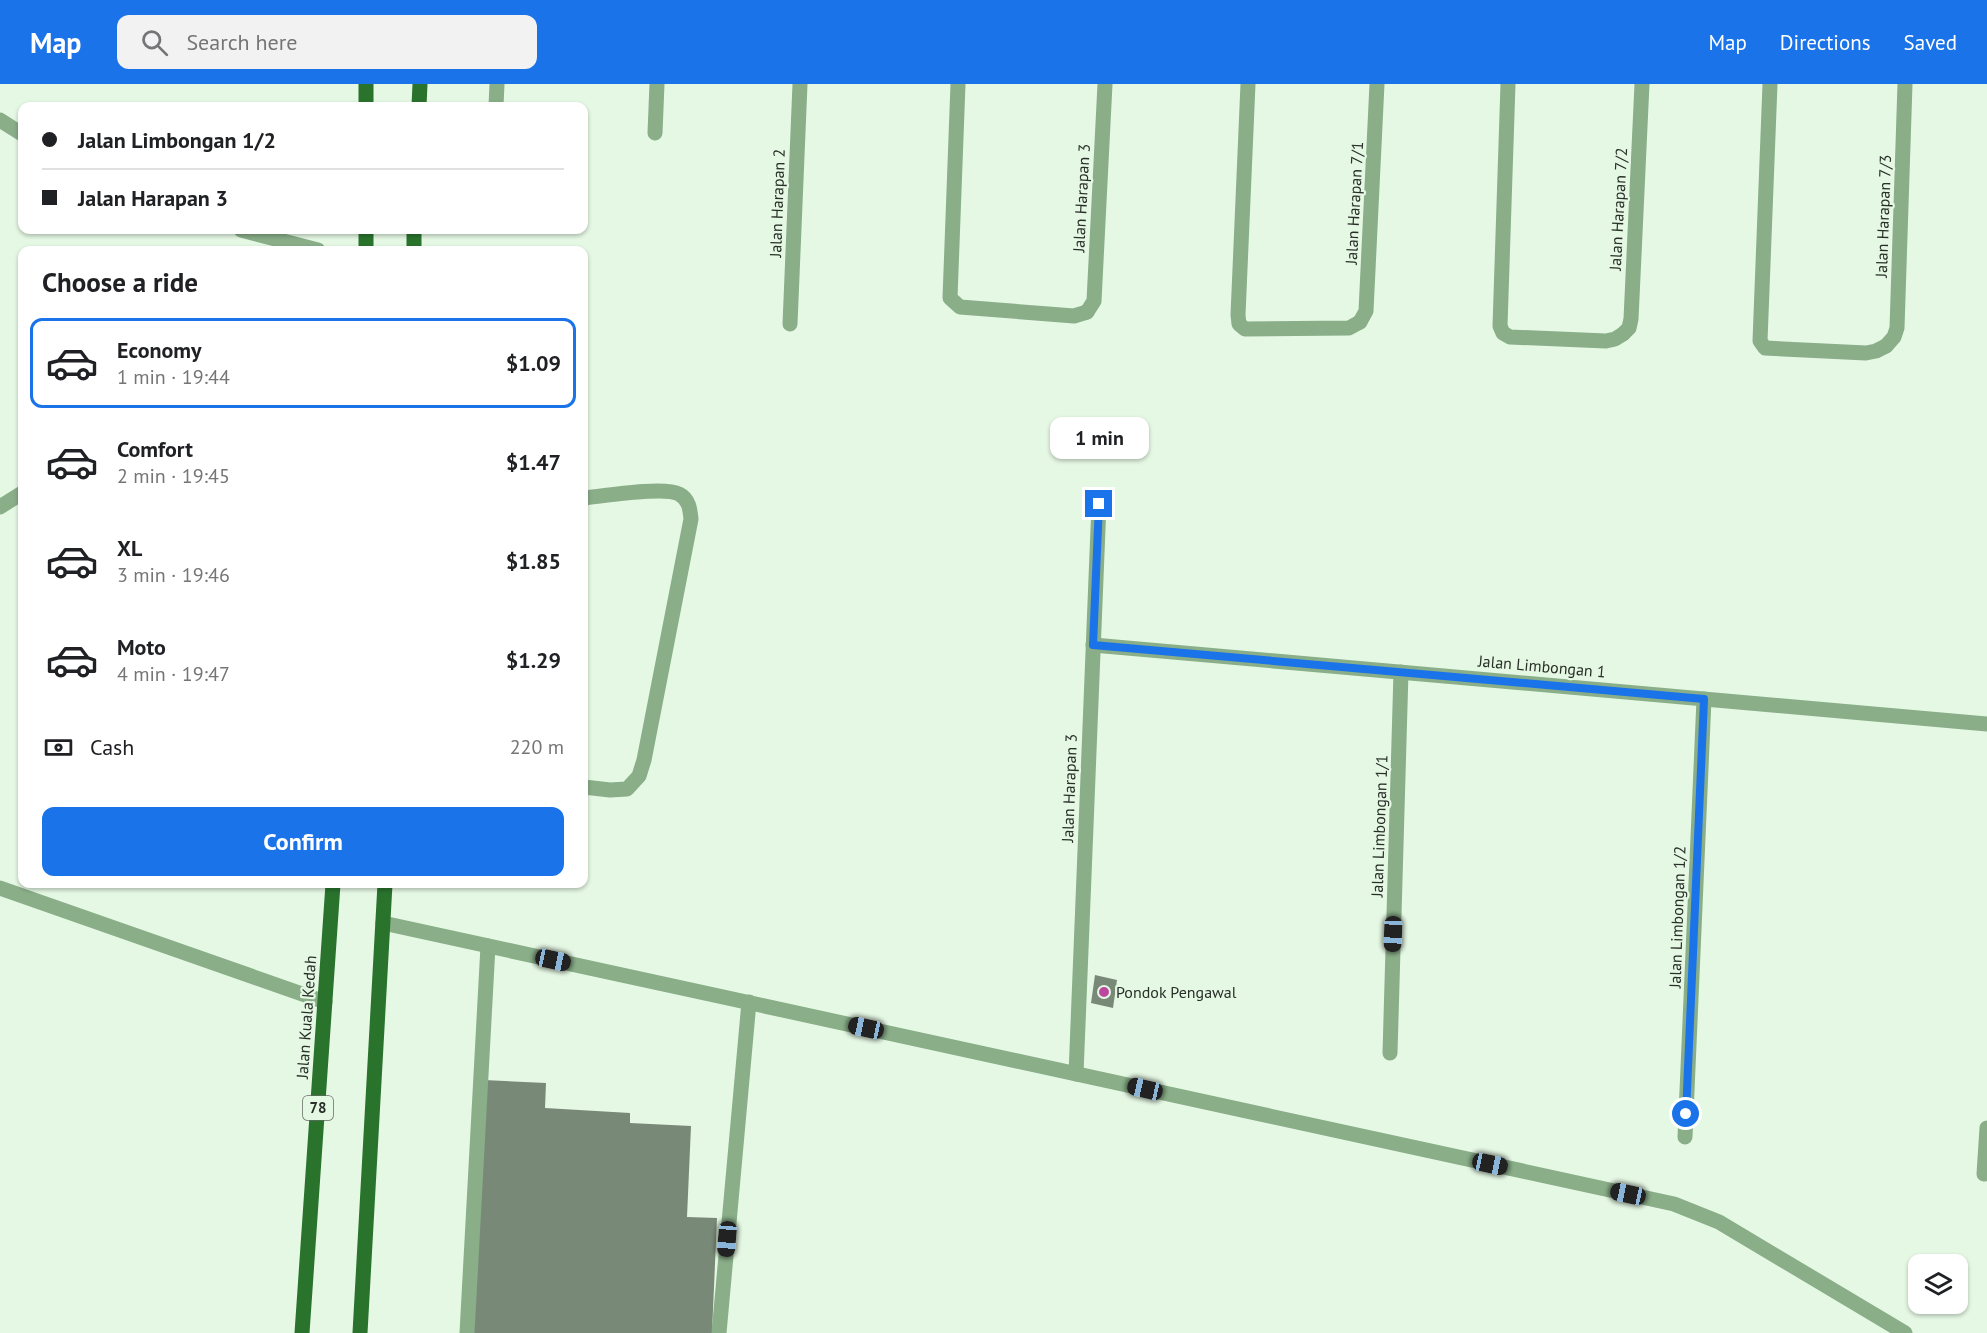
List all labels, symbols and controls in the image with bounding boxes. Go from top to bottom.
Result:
search box [117,15,537,69]
text: Map [30,24,81,61]
icon: search [138,26,171,59]
text: Search here [186,28,297,56]
text: Map [1708,29,1747,56]
text: Directions [1780,29,1871,56]
text: Saved [1904,29,1957,56]
text: Jalan Limbongan 1/2 [78,126,276,154]
street label: Jalan Harapan 7/1 [1341,141,1367,266]
street label: Jalan Harapan 3 [1068,143,1094,254]
street label: Jalan Harapan 7/2 [1605,147,1631,272]
street label: Jalan Harapan 2 [765,148,789,259]
street label: Jalan Harapan 7/3 [1871,154,1895,279]
text: Jalan Harapan 3 [78,184,228,212]
text: Choose a ride [42,265,198,299]
icon: car [45,336,99,390]
text: Economy [117,336,201,364]
text: $1.09 [506,349,561,377]
text: 1 min · 19:44 [117,364,230,390]
callout: 1 min [1050,417,1148,459]
text: 1 min [1075,425,1124,451]
icon: car [45,435,99,489]
text: Comfort [117,435,193,463]
text: $1.47 [506,448,561,476]
text: 2 min · 19:45 [117,463,230,489]
route end [1085,490,1112,517]
icon: car [45,534,99,588]
text: XL [117,534,142,562]
text: $1.85 [506,547,561,575]
text: 3 min · 19:46 [117,562,230,588]
icon: car [45,633,99,687]
text: Moto [117,633,166,661]
text: $1.29 [506,646,561,674]
street label: Jalan Limbongan 1 [1476,650,1607,682]
text: 4 min · 19:47 [117,661,230,687]
icon: cash [42,731,75,764]
text: Cash [90,733,134,761]
street label: Jalan Harapan 3 [1057,733,1081,844]
text: 220 m [510,734,564,760]
street label: Jalan Limbongan 1/1 [1366,754,1391,899]
button: Confirm [42,807,564,876]
street label: Jalan Limbongan 1/2 [1664,845,1689,990]
car [1383,916,1403,952]
car [534,947,572,973]
street label: Jalan Kuala Kedah [292,955,320,1080]
place label: Pondok Pengawal [1116,982,1237,1002]
marker: Pondok Pengawal [1097,985,1111,999]
car [847,1015,885,1041]
car [1125,1076,1165,1102]
road number: 78 [303,1096,333,1120]
route start [1672,1100,1699,1127]
car [1471,1151,1509,1177]
car [1609,1181,1647,1207]
car [716,1220,738,1258]
map controls [1908,1254,1968,1314]
button: layers [1908,1254,1968,1314]

